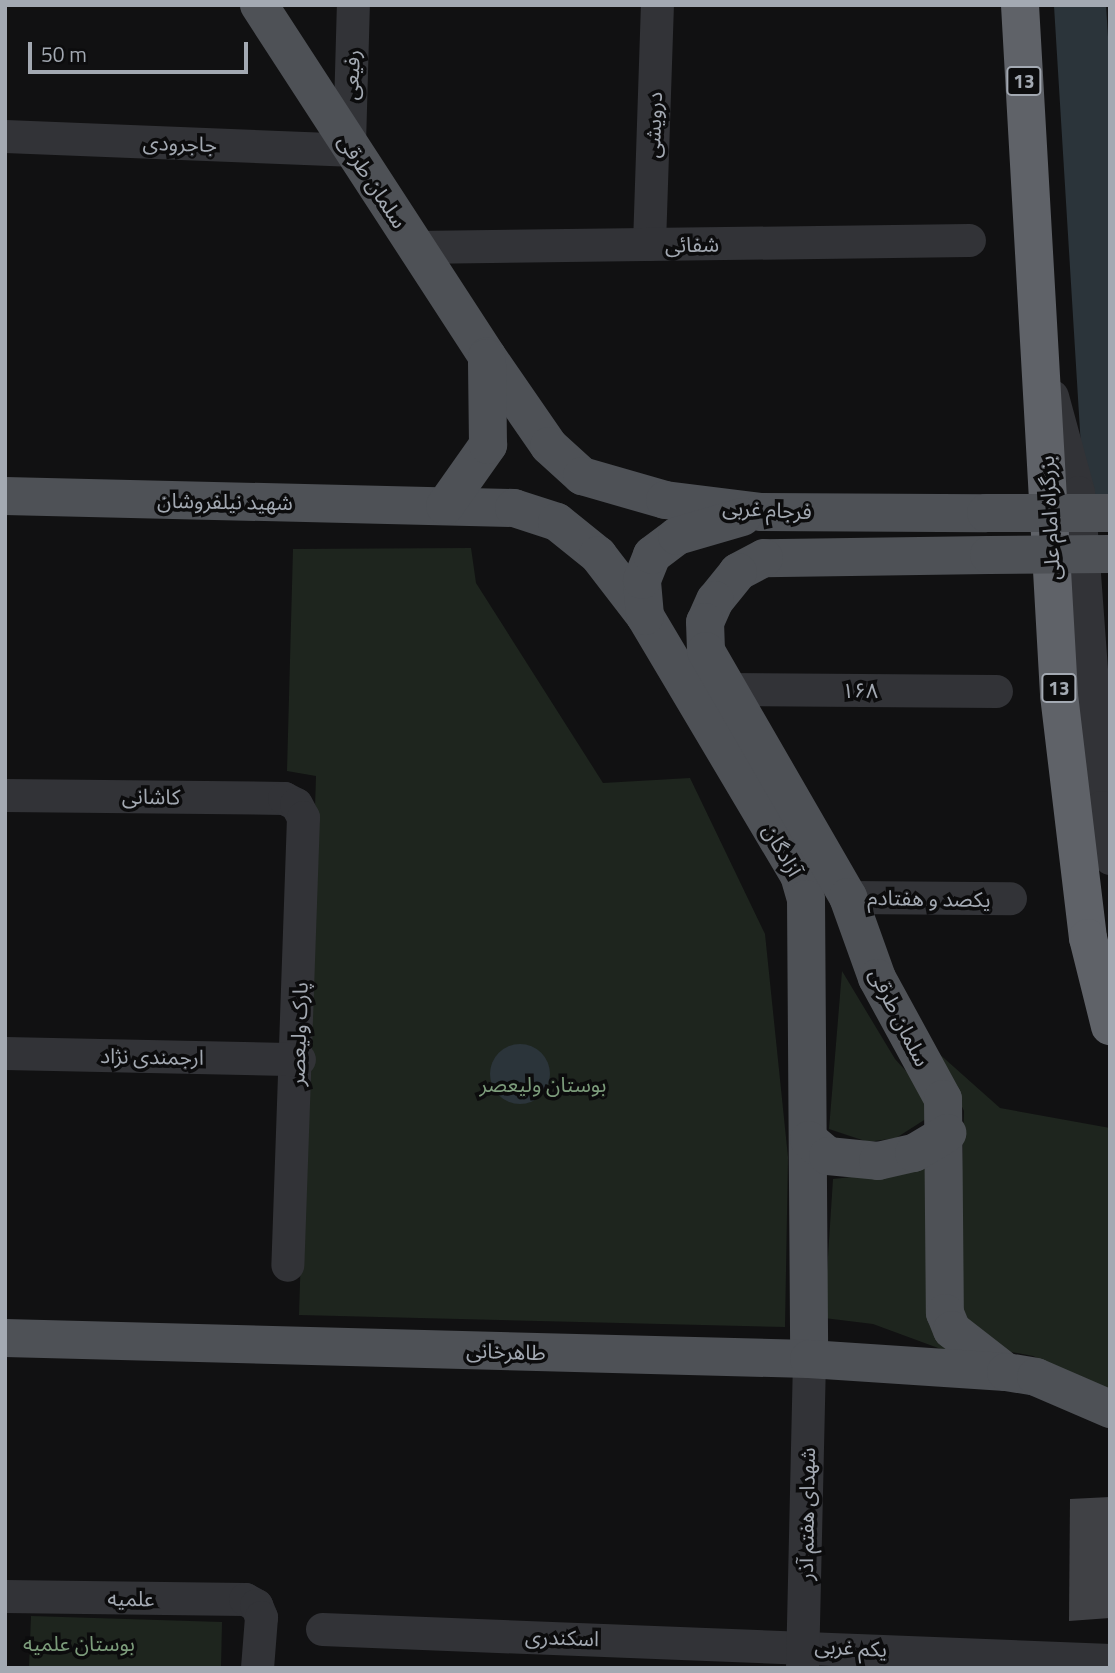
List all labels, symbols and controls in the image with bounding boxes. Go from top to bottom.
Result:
scale bar [32,28,252,72]
text: 50 m [41,38,87,70]
street label: رفیعی [338,49,364,101]
road number: 13 [1005,66,1043,96]
street label: درویشی [639,91,667,159]
street label: جاجرودی [142,129,218,157]
street label: سلمان طرقی [333,129,413,233]
street label: شفائی [665,231,719,257]
street label: بزرگراه امام علی [1033,455,1065,581]
street label: شهید نیلفروشان [157,487,293,515]
street label: فرجام غربی [722,494,812,524]
road number: 13 [1040,673,1078,704]
street label: ۱۶۸ [842,677,878,703]
street label: کاشانی [122,783,180,809]
street label: آزادگان [758,819,808,881]
street label: یکصد و هفتادم [867,884,991,912]
street label: سلمان طرقی [865,964,935,1070]
street label: پارک ولیعصر [284,982,312,1086]
street label: ارجمندی نژاد [100,1042,204,1070]
park label: بوستان ولیعصر [480,1071,606,1097]
street label: طاهرخانی [466,1337,546,1365]
street label: شهدای هفتم آذر [792,1447,820,1581]
street label: علمیه [107,1585,155,1611]
street label: اسکندری [524,1623,600,1651]
park label: بوستان علمیه [23,1630,135,1656]
street label: یکم غربی [814,1633,888,1661]

